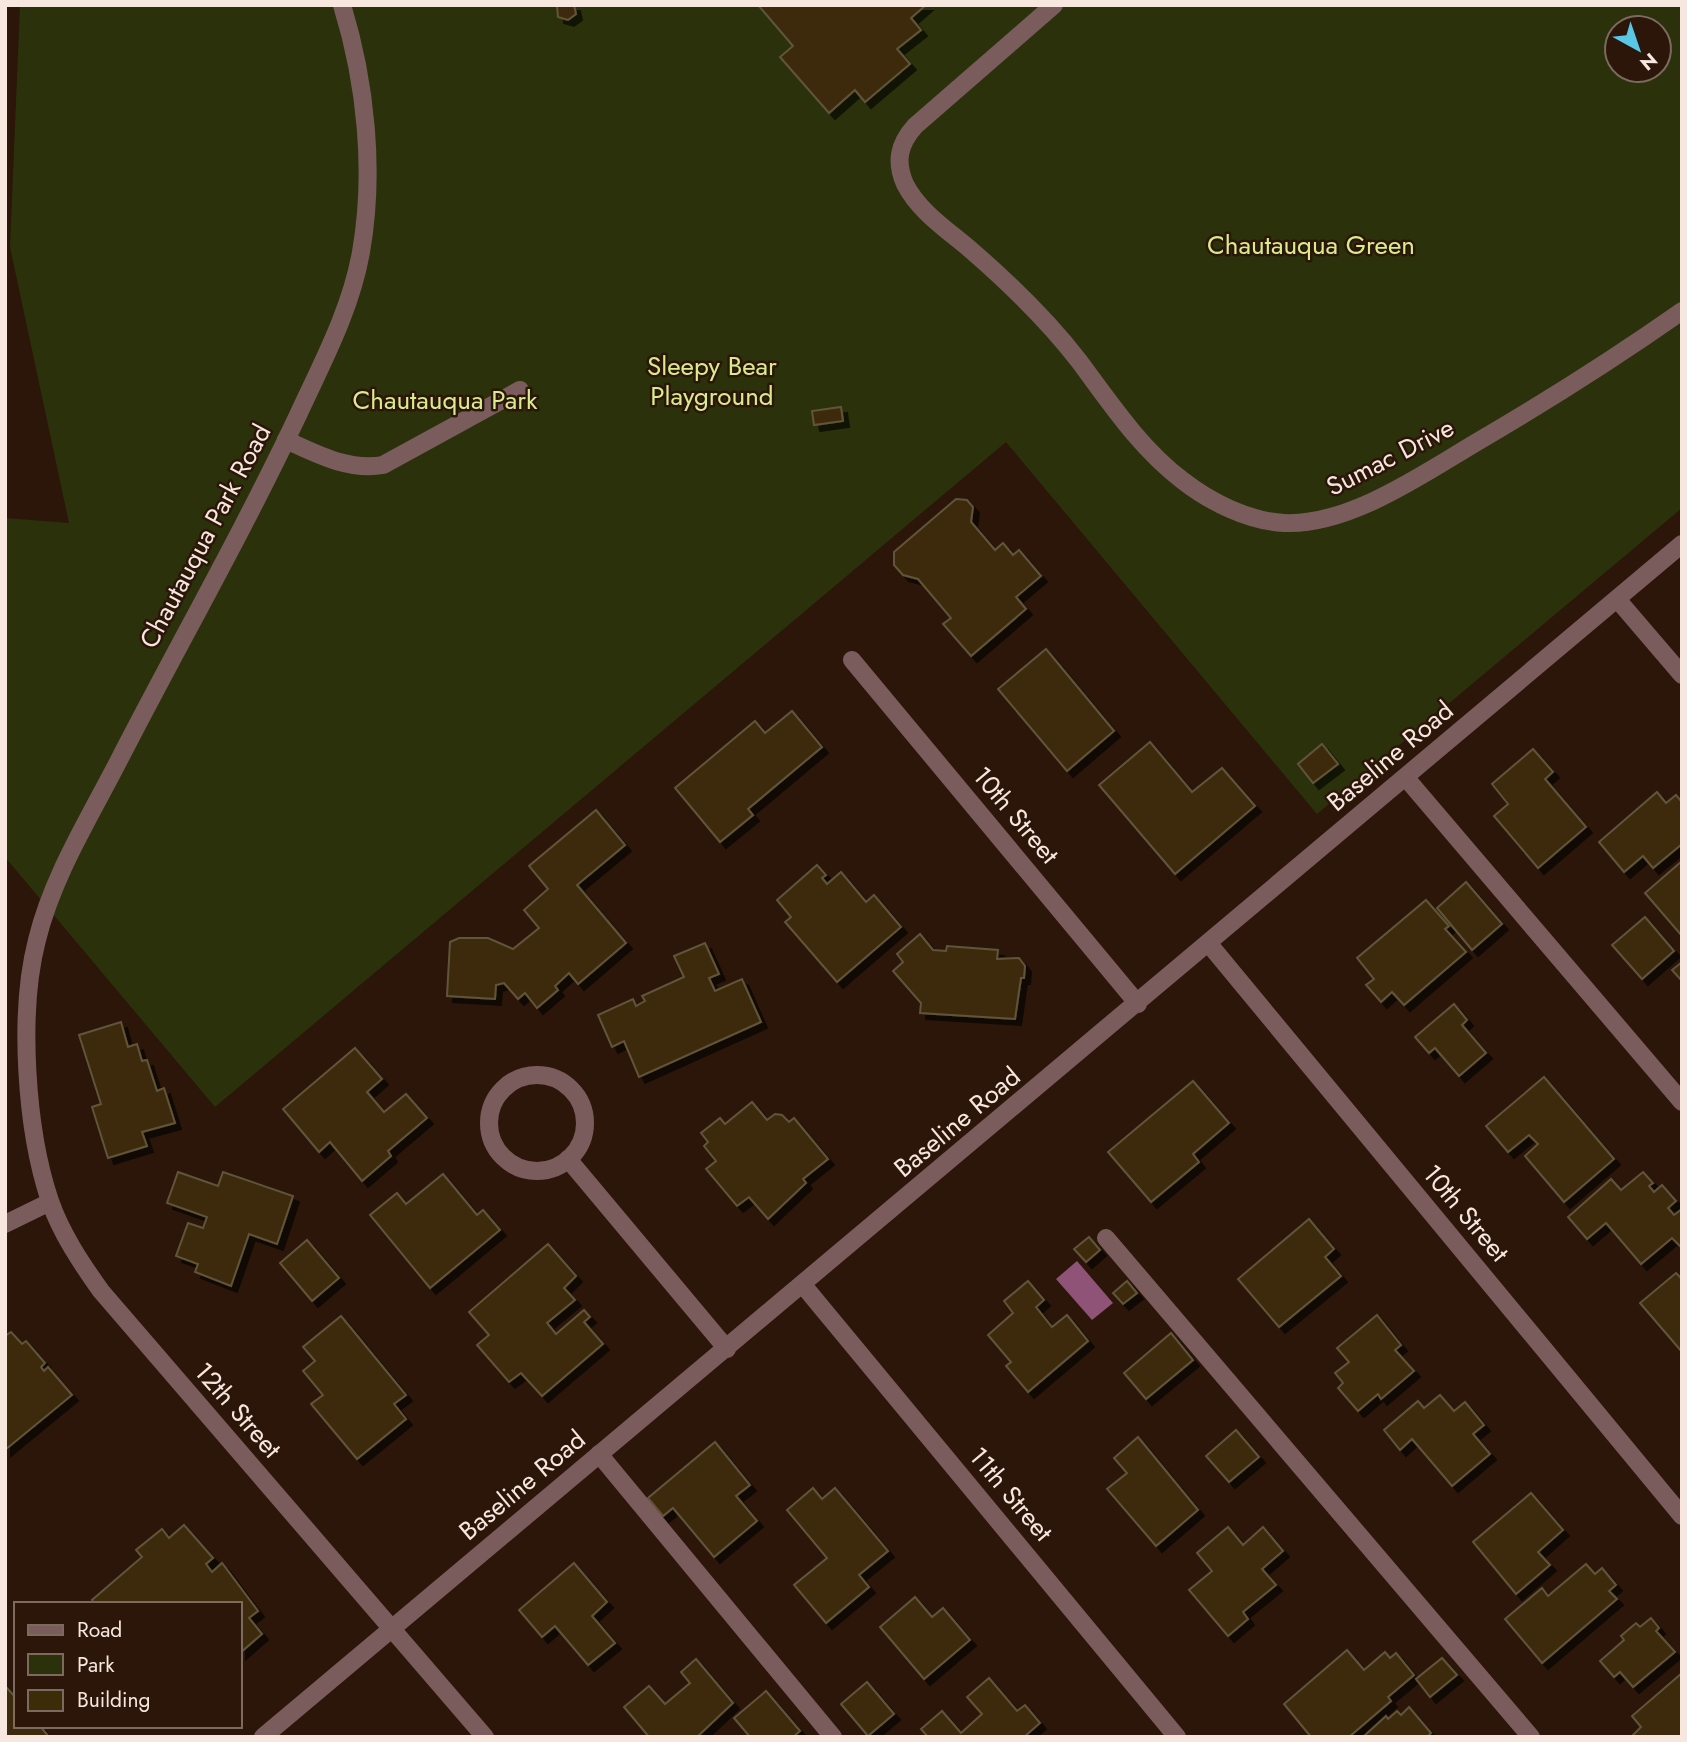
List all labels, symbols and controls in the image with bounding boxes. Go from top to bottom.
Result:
north arrow [1603,14,1673,84]
text: N [1634,46,1663,77]
park label: Chautauqua Green [1207,226,1415,264]
park label: Sleepy Bear Playground [647,347,777,415]
park label: Chautauqua Park [352,381,538,419]
street label: Sumac Drive [1320,409,1460,505]
street label: Chautauqua Park Road [130,417,280,655]
street label: Baseline Road [1319,692,1461,820]
street label: 10th Street [964,758,1069,873]
street label: Baseline Road [886,1058,1028,1186]
street label: 10th Street [1414,1156,1519,1271]
street label: 12th Street [186,1354,291,1467]
street label: Baseline Road [451,1421,593,1549]
street label: 11th Street [960,1438,1062,1550]
legend [14,1602,242,1728]
text: Road [77,1615,122,1645]
text: Park [77,1650,115,1680]
text: Building [77,1685,150,1715]

